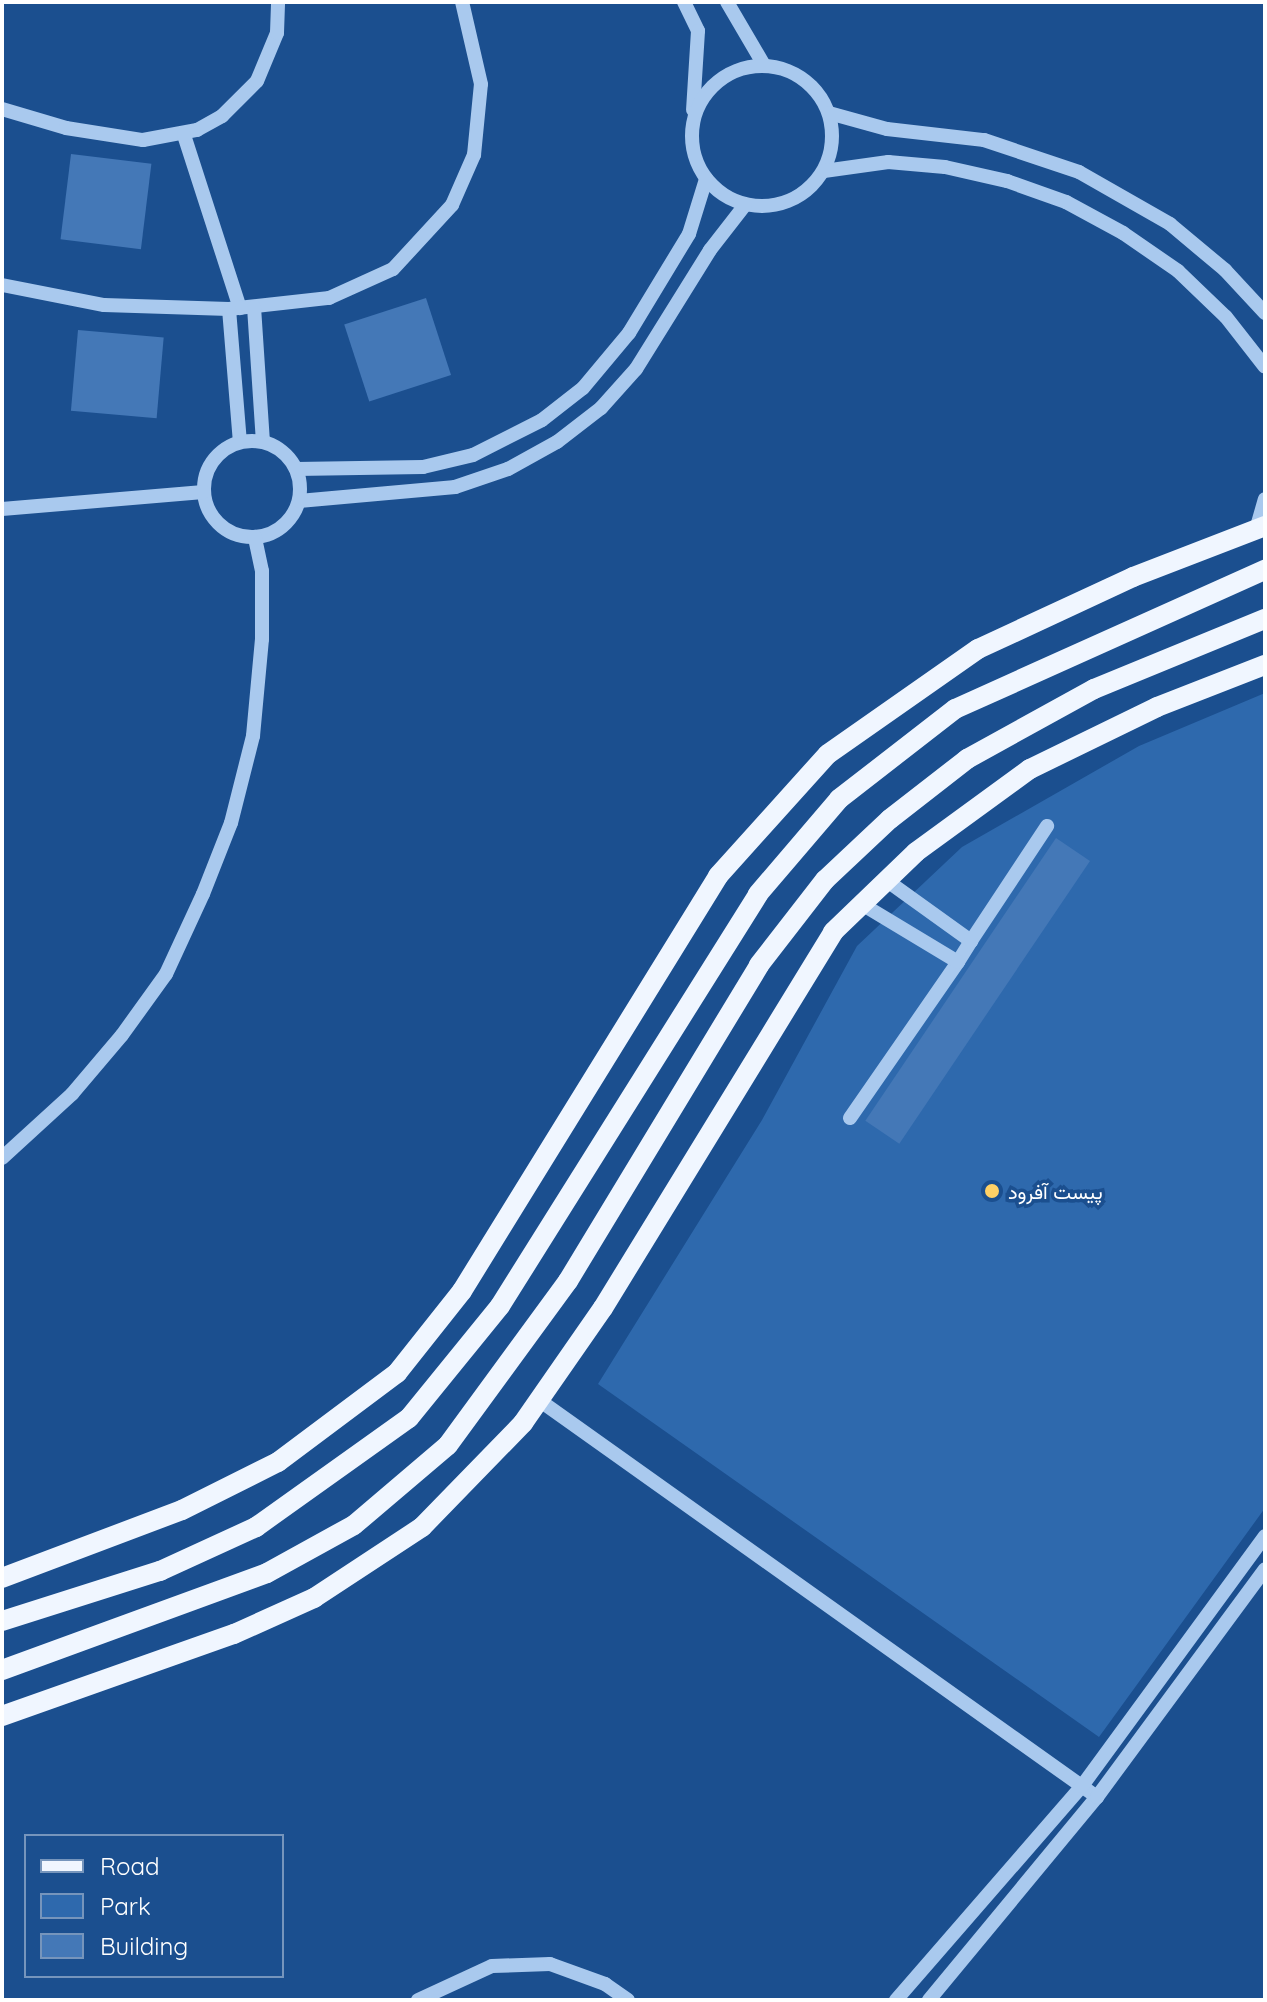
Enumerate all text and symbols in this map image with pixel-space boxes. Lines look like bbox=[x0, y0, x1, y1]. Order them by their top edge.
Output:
place label: پیست آفرود bbox=[1008, 1179, 1103, 1203]
marker: پیست آفرود bbox=[983, 1182, 1001, 1200]
legend bbox=[24, 1834, 284, 1978]
text: Road bbox=[100, 1851, 160, 1881]
text: Park bbox=[100, 1891, 151, 1921]
text: Building bbox=[100, 1931, 188, 1961]

